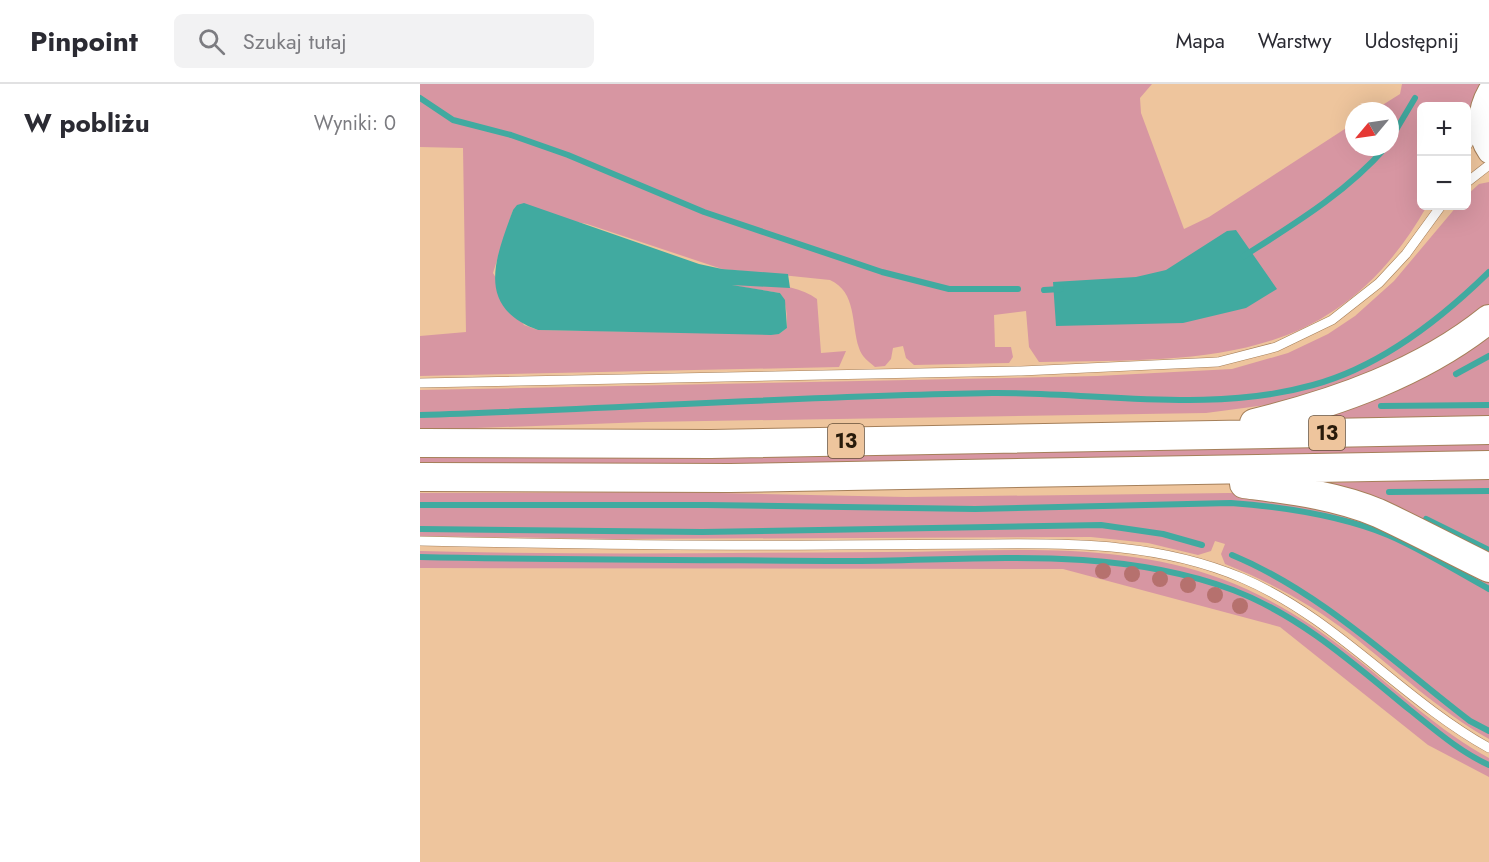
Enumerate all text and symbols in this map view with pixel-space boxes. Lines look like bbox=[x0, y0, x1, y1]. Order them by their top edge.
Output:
search box bbox=[174, 14, 594, 68]
text: Pinpoint bbox=[30, 21, 138, 62]
icon: search bbox=[195, 25, 228, 58]
text: Szukaj tutaj bbox=[243, 25, 347, 57]
text: Mapa bbox=[1176, 26, 1225, 56]
text: Warstwy bbox=[1258, 26, 1331, 56]
text: Udostępnij bbox=[1364, 26, 1459, 56]
north arrow bbox=[1345, 102, 1399, 156]
map controls bbox=[1417, 102, 1471, 210]
button: + bbox=[1417, 102, 1471, 156]
text: W pobliżu bbox=[24, 104, 150, 142]
text: Wyniki: 0 bbox=[314, 109, 396, 138]
button: − bbox=[1417, 156, 1471, 210]
road number: 13 bbox=[1309, 416, 1345, 450]
road number: 13 bbox=[828, 424, 864, 458]

